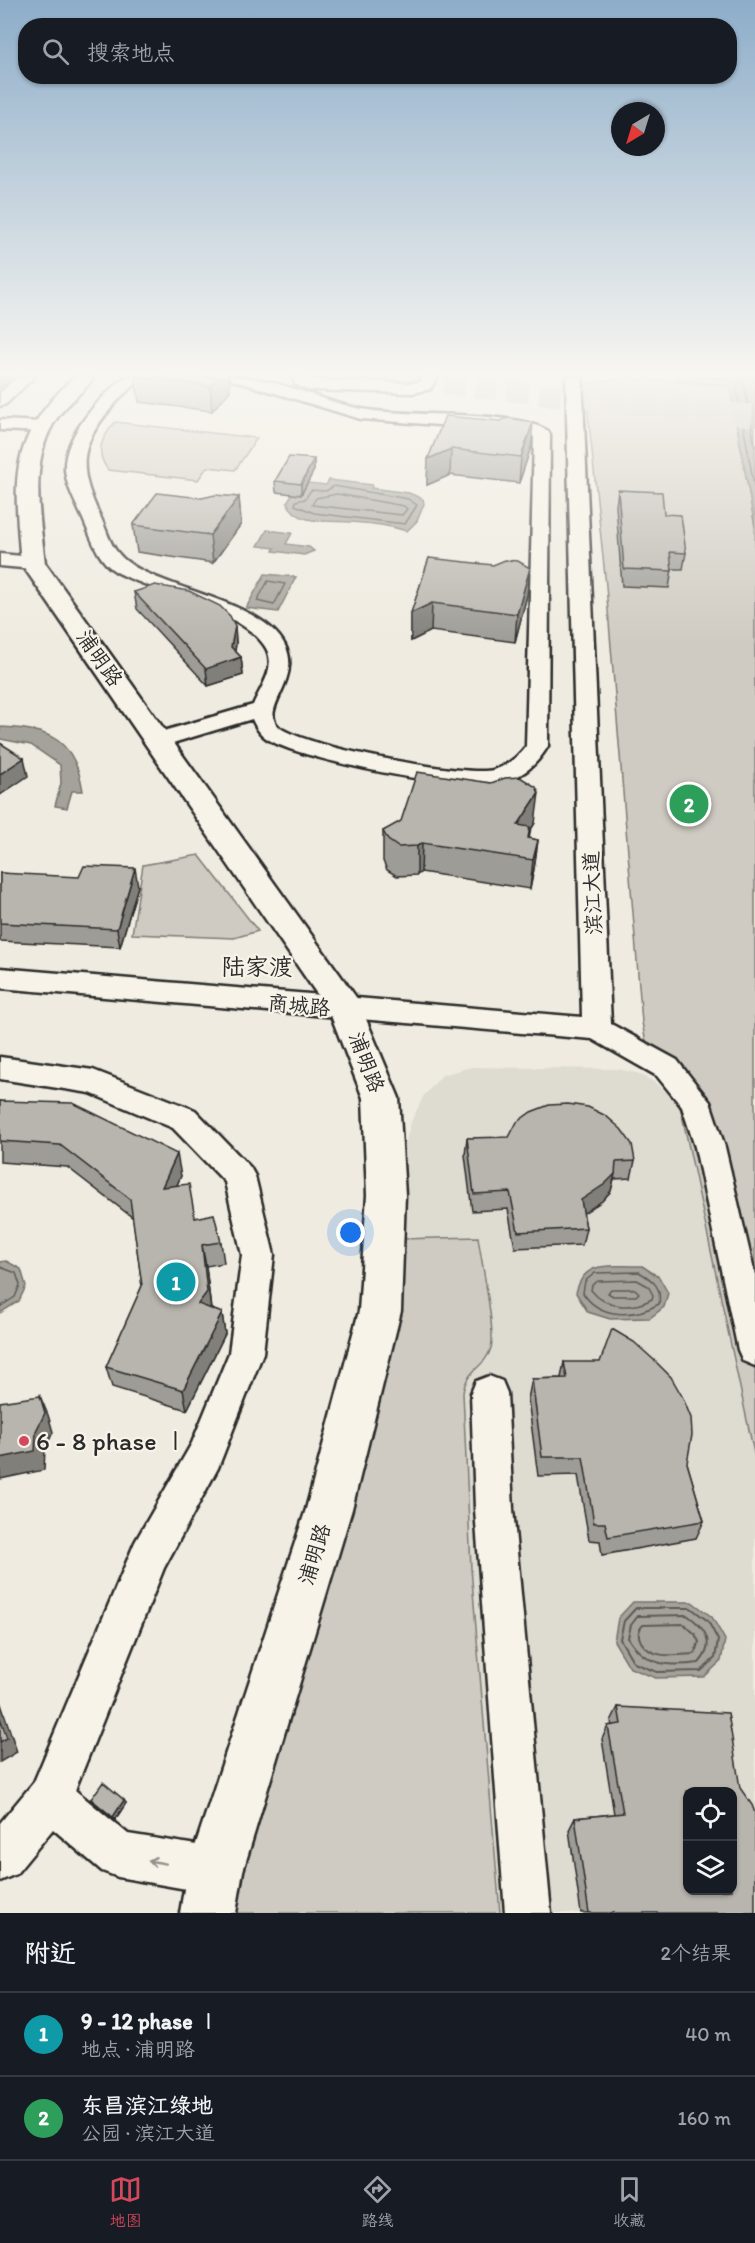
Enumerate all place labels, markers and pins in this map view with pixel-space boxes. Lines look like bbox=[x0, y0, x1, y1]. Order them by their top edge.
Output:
pin: 2 bbox=[670, 782, 708, 826]
pin: 1 bbox=[156, 1260, 195, 1304]
place label: 6 - 8 phase Ⅰ bbox=[36, 1425, 188, 1457]
marker: 6 - 8 phase Ⅰ bbox=[17, 1434, 31, 1448]

